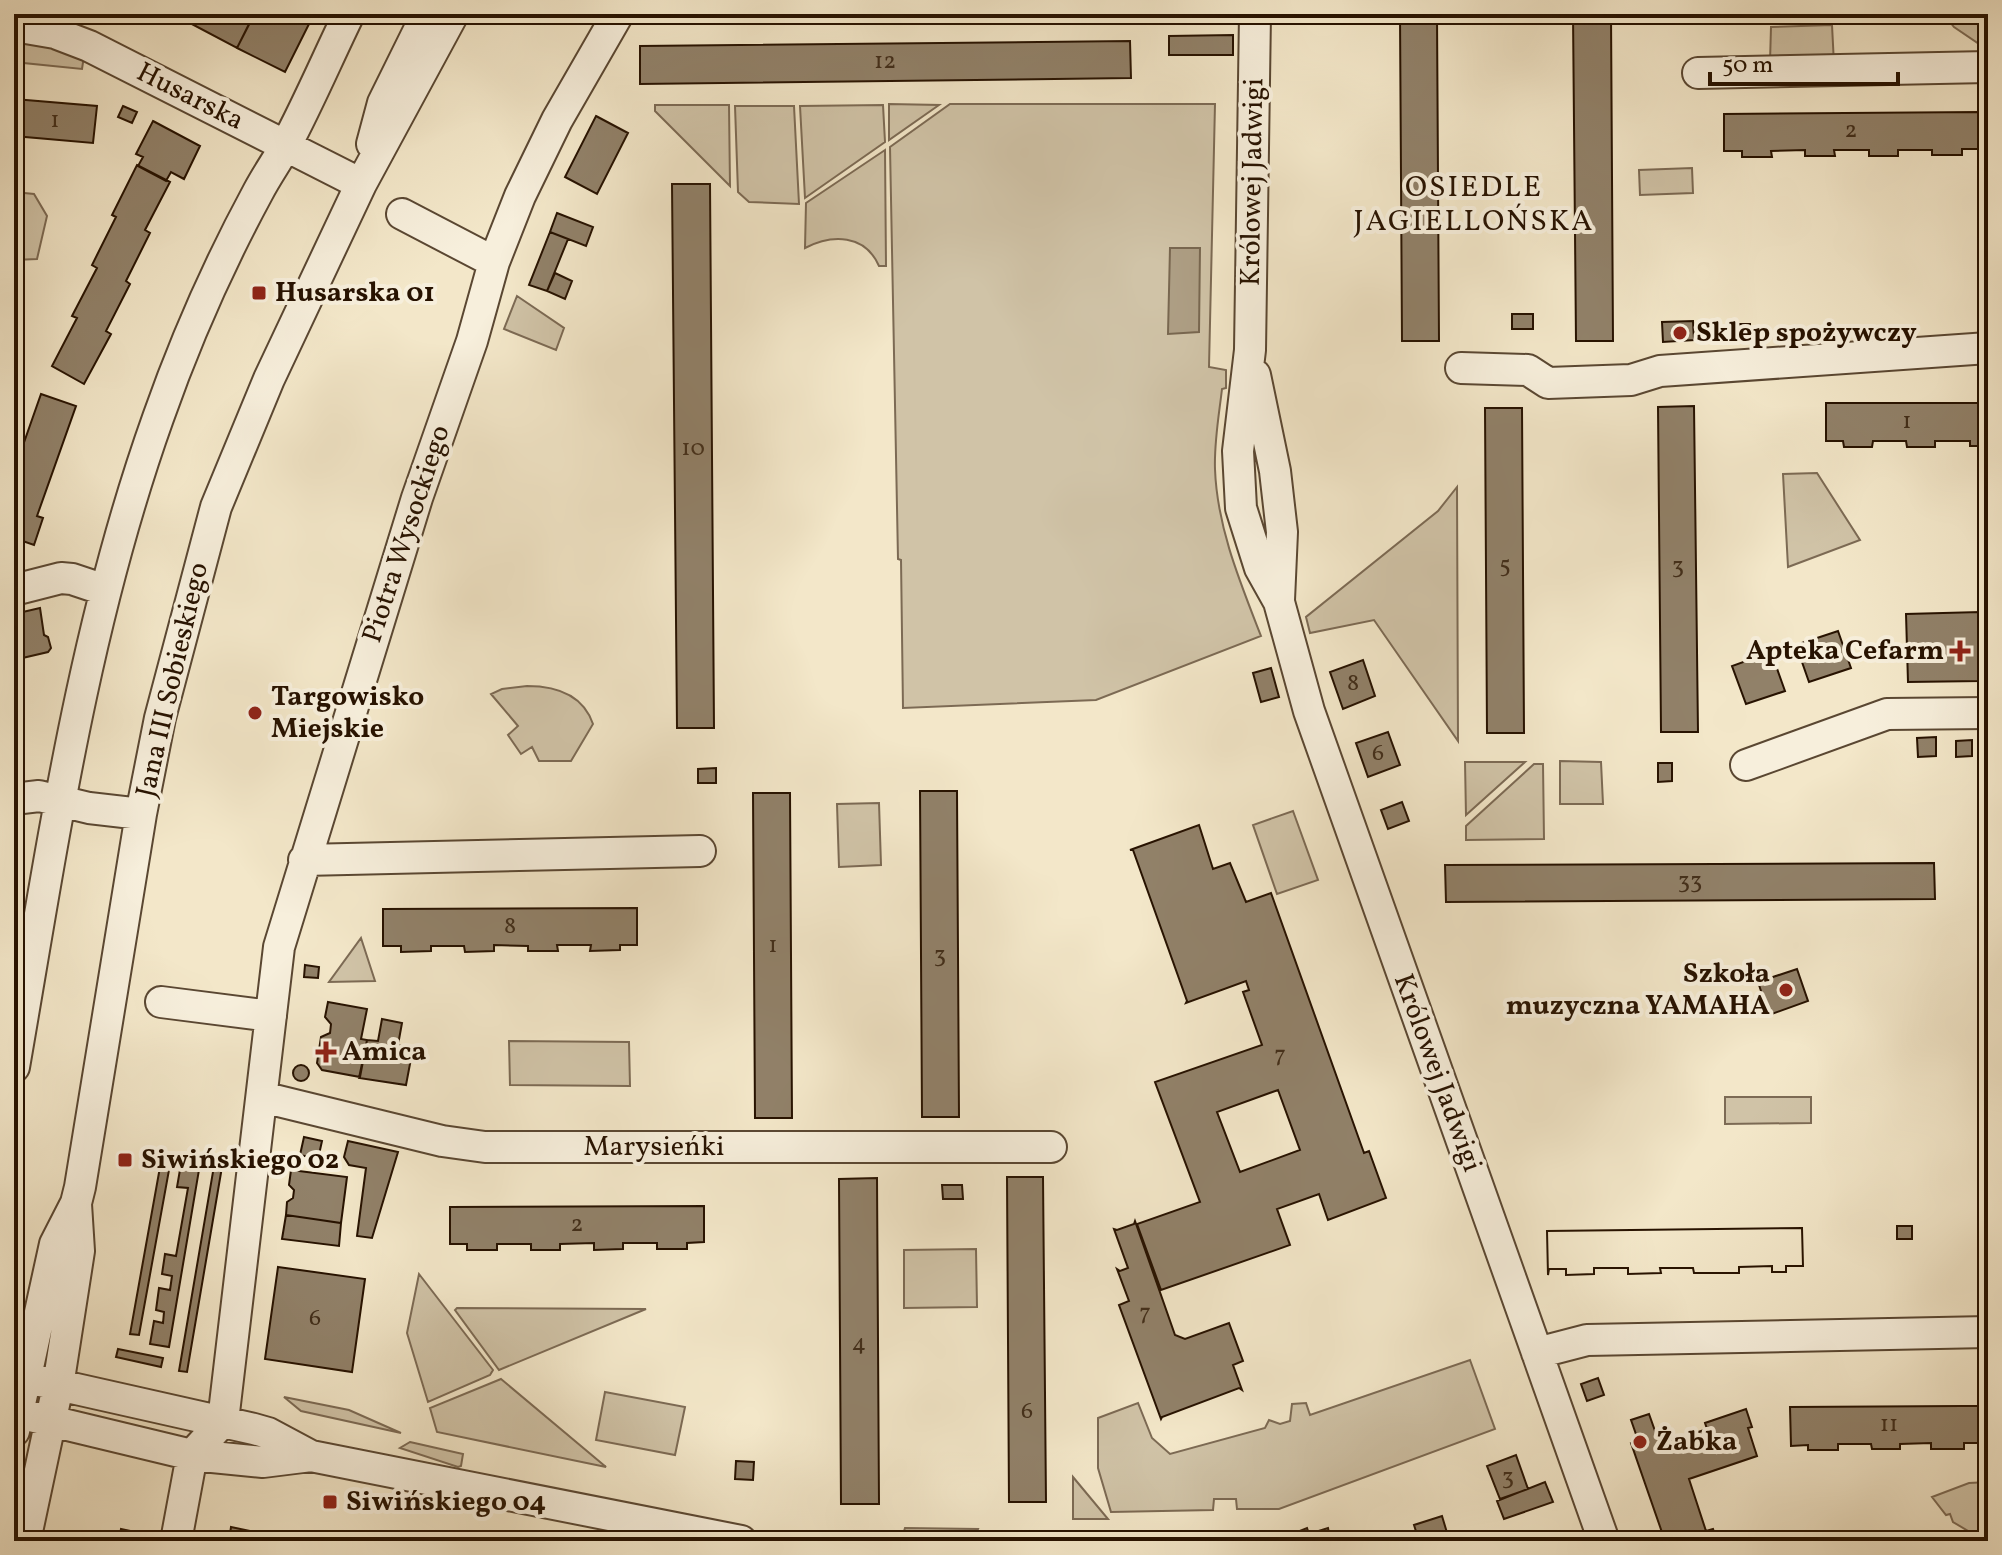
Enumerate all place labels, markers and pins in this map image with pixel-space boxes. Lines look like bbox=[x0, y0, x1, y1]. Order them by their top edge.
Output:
place label: Husarska 01 bbox=[275, 274, 435, 313]
marker: Husarska 01 bbox=[250, 284, 268, 302]
place label: Sklep spożywczy bbox=[1696, 314, 1917, 353]
marker: Sklep spożywczy bbox=[1671, 324, 1689, 342]
place label: Apteka Cefarm bbox=[1746, 632, 1944, 671]
marker: Apteka Cefarm bbox=[1951, 642, 1969, 660]
place label: Targowisko Miejskie bbox=[271, 678, 424, 749]
marker: Targowisko Miejskie bbox=[246, 704, 264, 722]
place label: Szkoła muzyczna YAMAHA bbox=[1506, 955, 1770, 1026]
marker: Szkoła muzyczna YAMAHA bbox=[1777, 981, 1795, 999]
place label: Amica bbox=[342, 1033, 427, 1072]
marker: Amica bbox=[317, 1043, 335, 1061]
place label: Siwińskiego 02 bbox=[141, 1141, 339, 1180]
marker: Siwińskiego 02 bbox=[116, 1151, 134, 1169]
place label: Żabka bbox=[1656, 1423, 1737, 1462]
marker: Żabka bbox=[1631, 1433, 1649, 1451]
place label: Siwińskiego 04 bbox=[346, 1483, 546, 1522]
marker: Siwińskiego 04 bbox=[321, 1493, 339, 1511]

